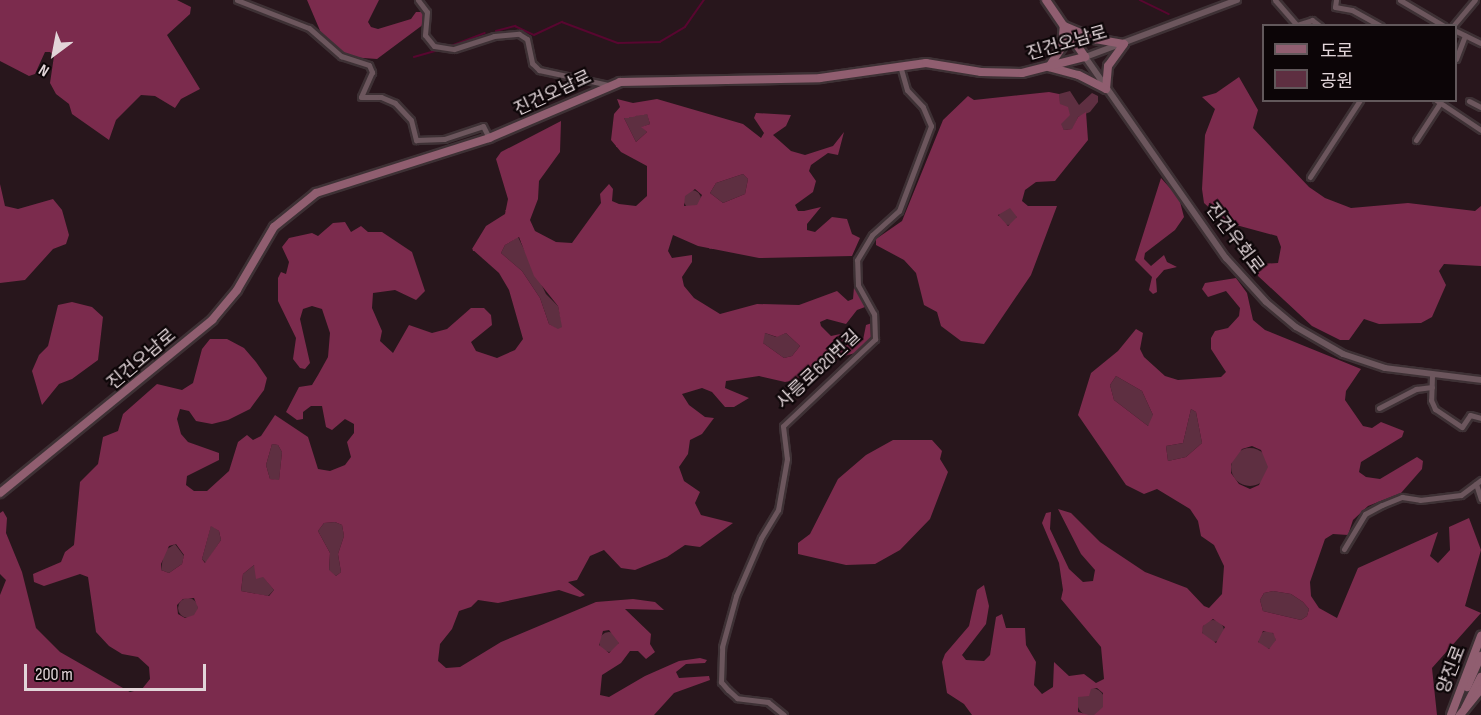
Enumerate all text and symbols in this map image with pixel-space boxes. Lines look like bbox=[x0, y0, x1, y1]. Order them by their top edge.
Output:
street label: 진건오남로 bbox=[1024, 22, 1110, 66]
north arrow bbox=[24, 24, 84, 84]
legend bbox=[1262, 24, 1457, 102]
text: 도로 bbox=[1320, 41, 1353, 62]
text: N bbox=[36, 59, 53, 80]
street label: 진건오남로 bbox=[511, 67, 595, 121]
text: 공원 bbox=[1320, 71, 1353, 92]
street label: 진건우회로 bbox=[1200, 199, 1268, 279]
street label: 진건오남로 bbox=[103, 325, 181, 395]
street label: 사릉로620번길 bbox=[773, 326, 865, 414]
street label: 양진로 bbox=[1433, 643, 1471, 697]
scale bar bbox=[27, 652, 208, 690]
text: 200 m bbox=[35, 664, 73, 685]

